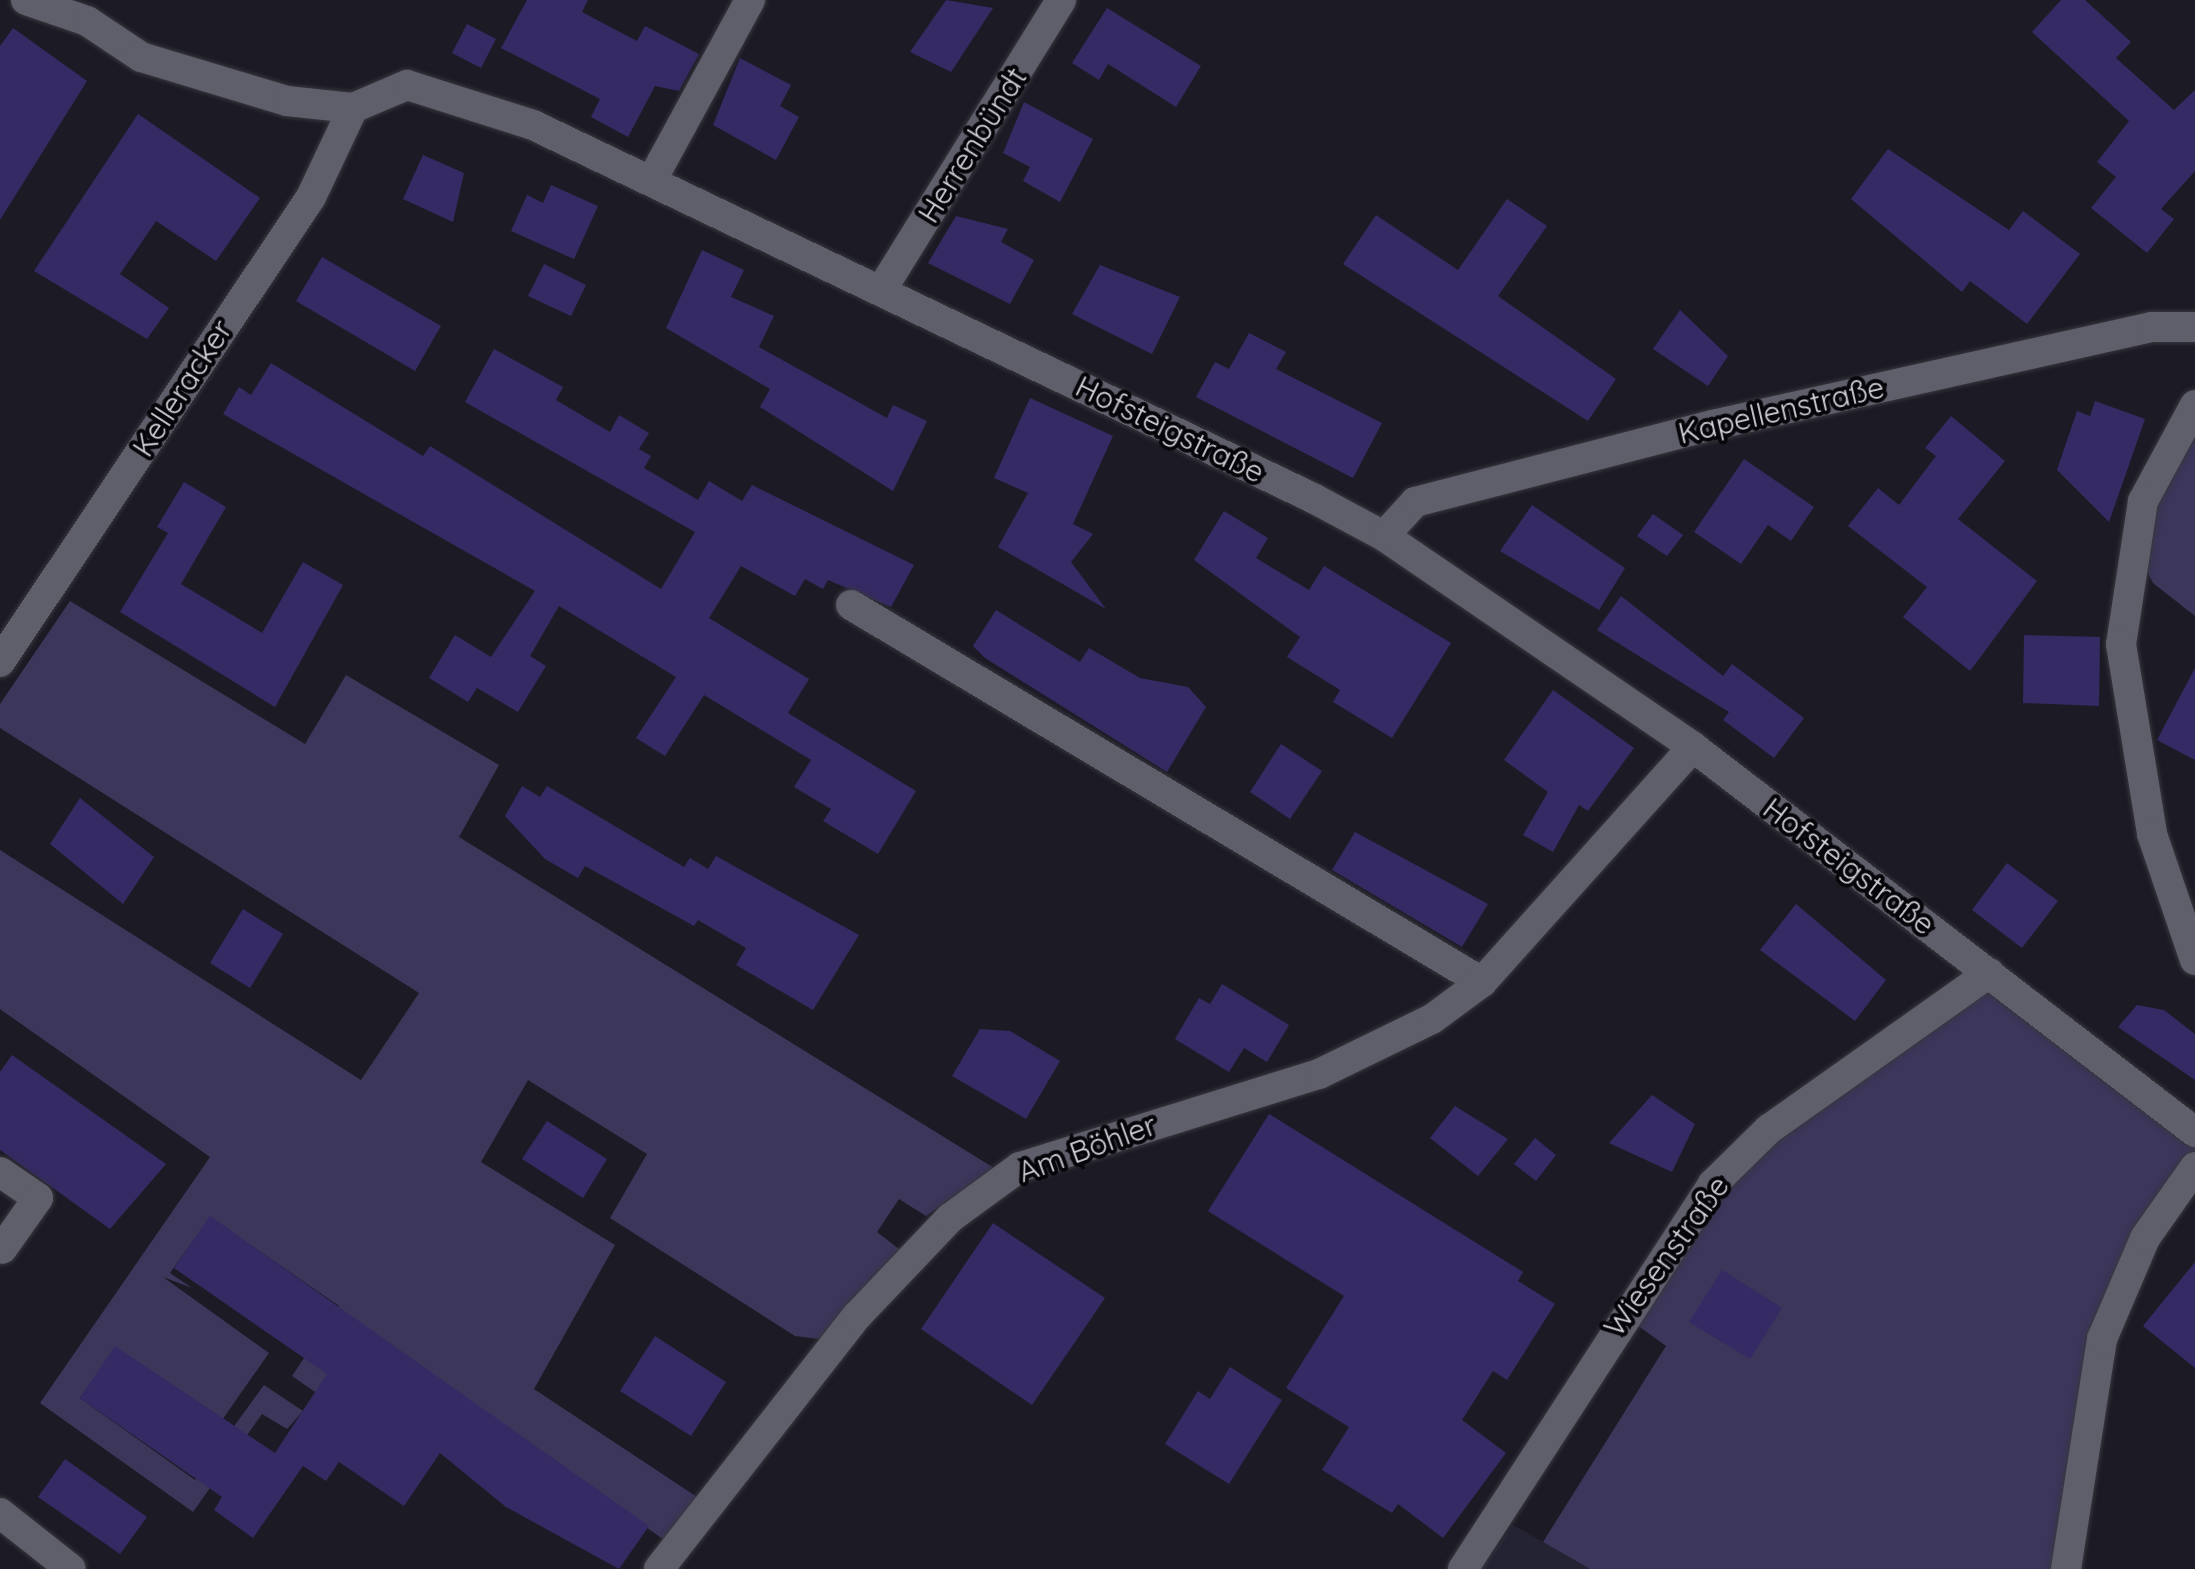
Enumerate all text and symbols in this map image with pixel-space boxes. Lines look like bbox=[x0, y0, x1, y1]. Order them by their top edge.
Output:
street label: Herrenbündt bbox=[910, 61, 1034, 229]
street label: Kelleracker bbox=[124, 313, 240, 463]
street label: Hofsteigstraße bbox=[1070, 368, 1270, 490]
street label: Kapellenstraße bbox=[1675, 369, 1887, 451]
street label: Hofsteigstraße bbox=[1756, 790, 1942, 942]
street label: Am Böhler bbox=[1013, 1106, 1161, 1190]
street label: Wiesenstraße bbox=[1596, 1169, 1736, 1343]

